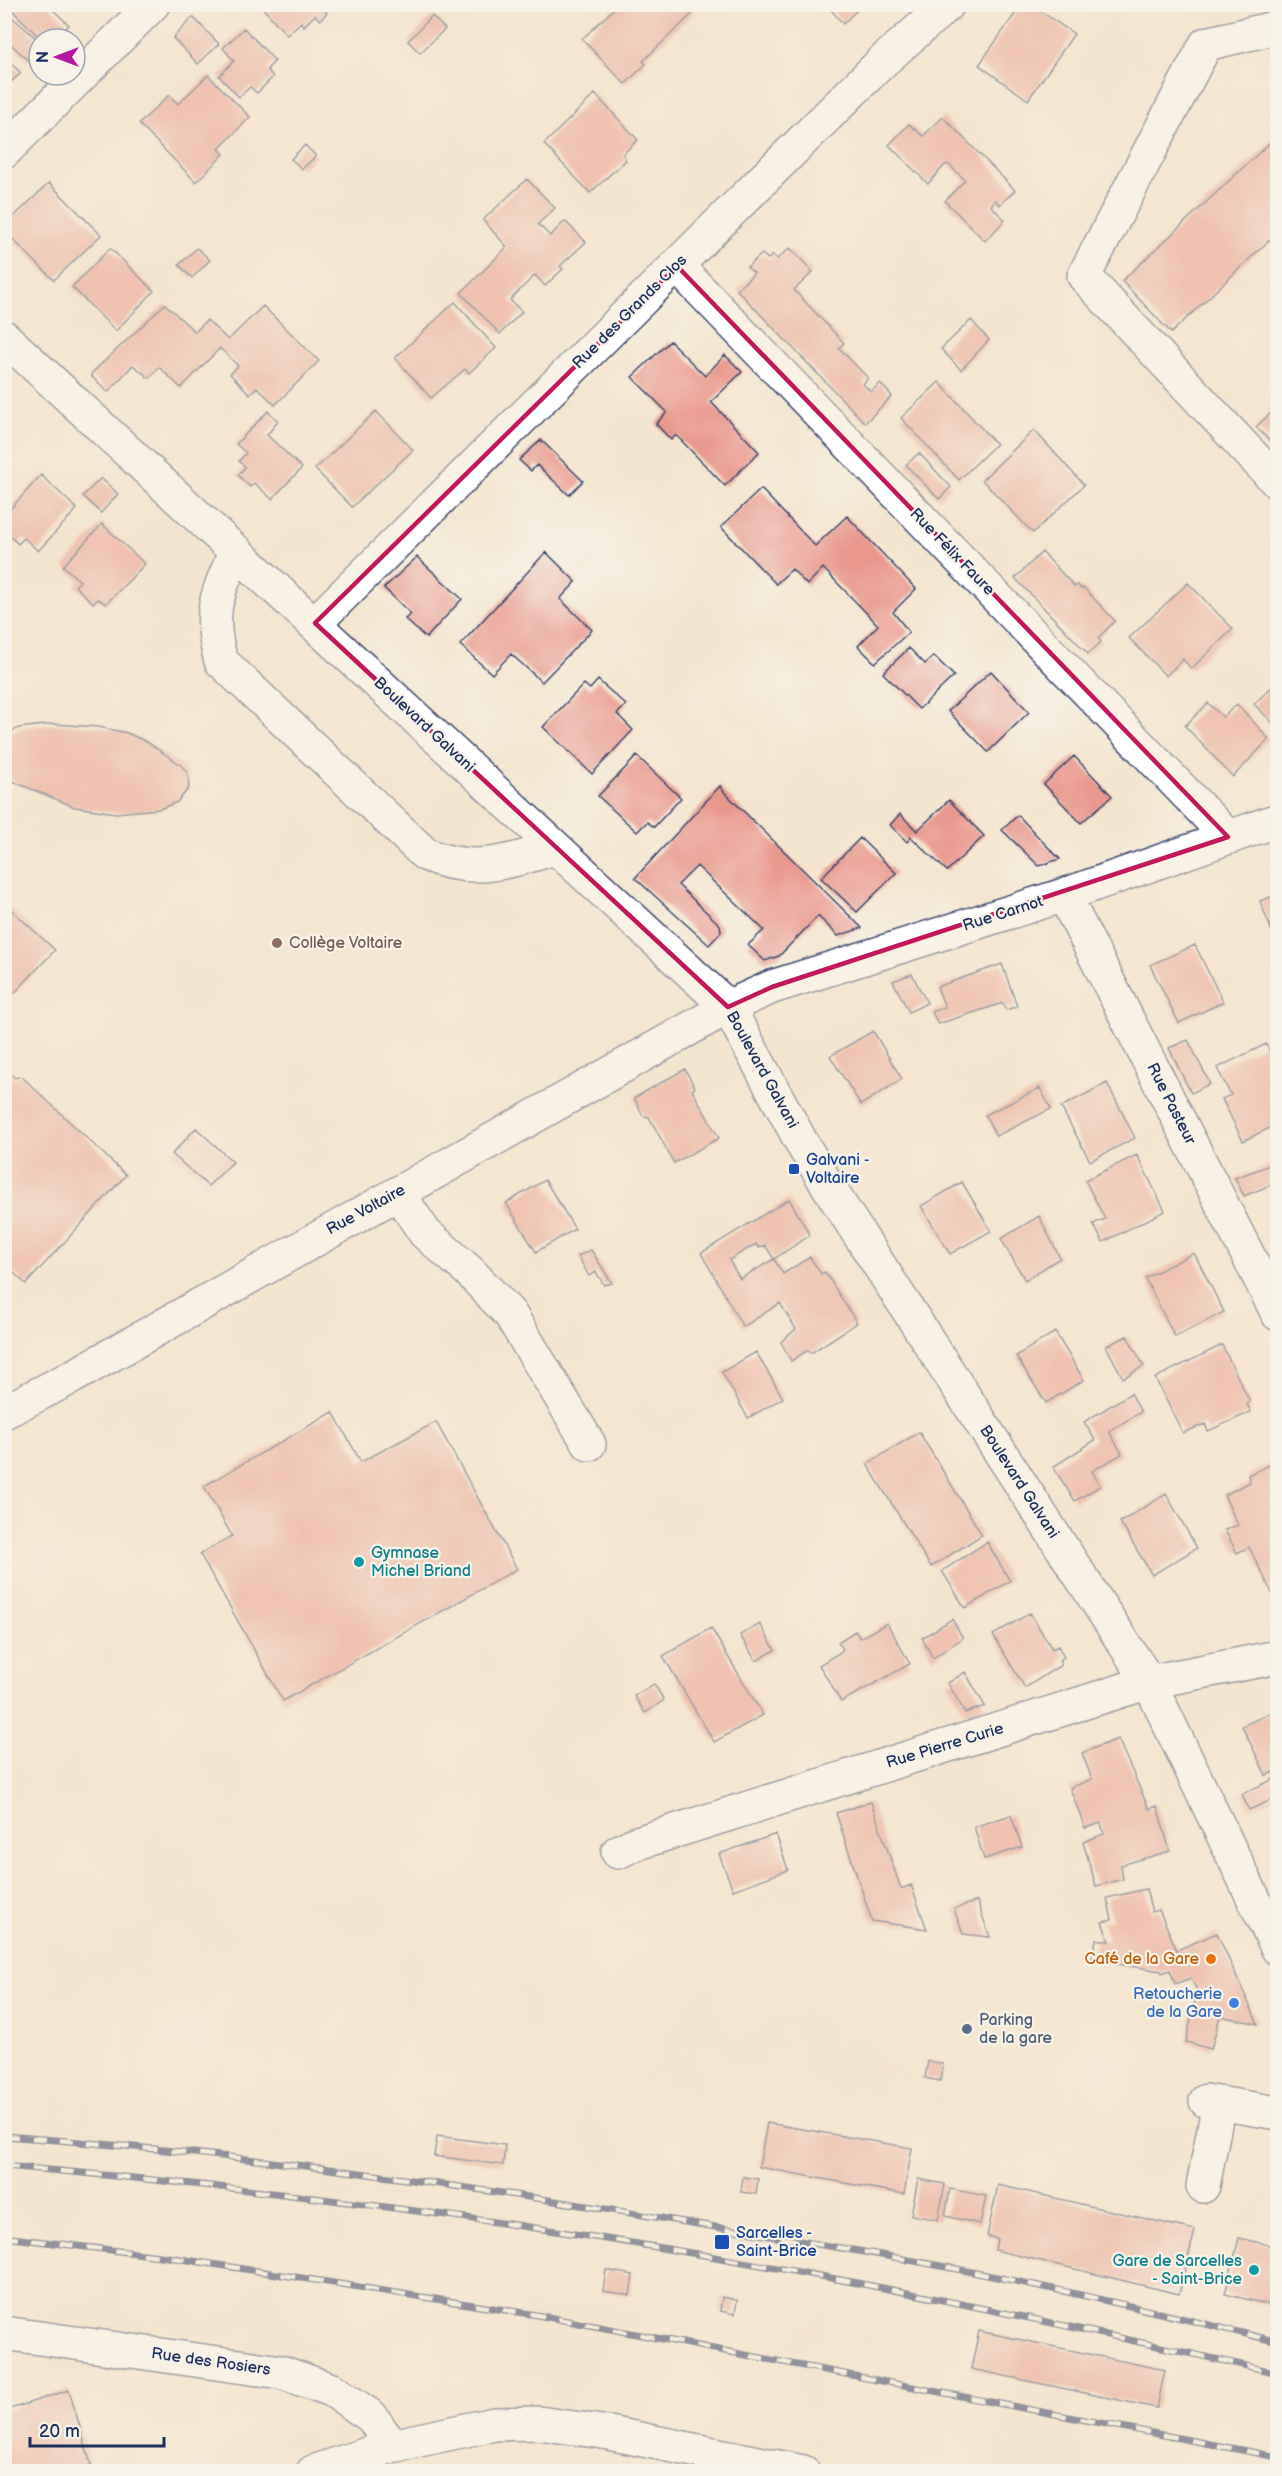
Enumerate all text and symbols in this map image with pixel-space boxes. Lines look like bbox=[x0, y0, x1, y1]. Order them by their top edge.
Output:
north arrow bbox=[27, 27, 87, 87]
text: N bbox=[34, 51, 53, 63]
street label: Rue des Grands Clos bbox=[569, 251, 691, 373]
street label: Rue Félix Faure bbox=[906, 504, 999, 600]
street label: Boulevard Galvani bbox=[370, 673, 478, 777]
street label: Rue Carnot bbox=[961, 892, 1046, 936]
place label: Collège Voltaire bbox=[289, 934, 403, 953]
marker: Collège Voltaire bbox=[270, 936, 284, 950]
street label: Boulevard Galvani bbox=[722, 1008, 802, 1132]
street label: Rue Pasteur bbox=[1142, 1060, 1200, 1148]
place label: Galvani - Voltaire bbox=[806, 1151, 870, 1188]
marker: Galvani - Voltaire bbox=[787, 1162, 801, 1176]
street label: Rue Voltaire bbox=[323, 1180, 409, 1239]
street label: Boulevard Galvani bbox=[975, 1422, 1063, 1542]
place label: Gymnase Michel Briand bbox=[371, 1544, 471, 1581]
marker: Gymnase Michel Briand bbox=[352, 1555, 366, 1569]
street label: Rue Pierre Curie bbox=[884, 1719, 1006, 1773]
place label: Café de la Gare bbox=[1084, 1950, 1200, 1969]
marker: Café de la Gare bbox=[1204, 1952, 1218, 1966]
place label: Retoucherie de la Gare bbox=[1133, 1985, 1223, 2022]
marker: Retoucherie de la Gare bbox=[1227, 1996, 1241, 2010]
place label: Parking de la gare bbox=[979, 2011, 1053, 2048]
marker: Parking de la gare bbox=[960, 2022, 974, 2036]
place label: Sarcelles - Saint-Brice bbox=[736, 2224, 817, 2261]
marker: Sarcelles - Saint-Brice bbox=[713, 2233, 731, 2251]
place label: Gare de Sarcelles - Saint-Brice bbox=[1112, 2252, 1243, 2289]
marker: Gare de Sarcelles - Saint-Brice bbox=[1247, 2263, 1261, 2277]
street label: Rue des Rosiers bbox=[150, 2344, 272, 2380]
scale bar bbox=[30, 2410, 164, 2448]
text: 20 m bbox=[39, 2421, 80, 2442]

